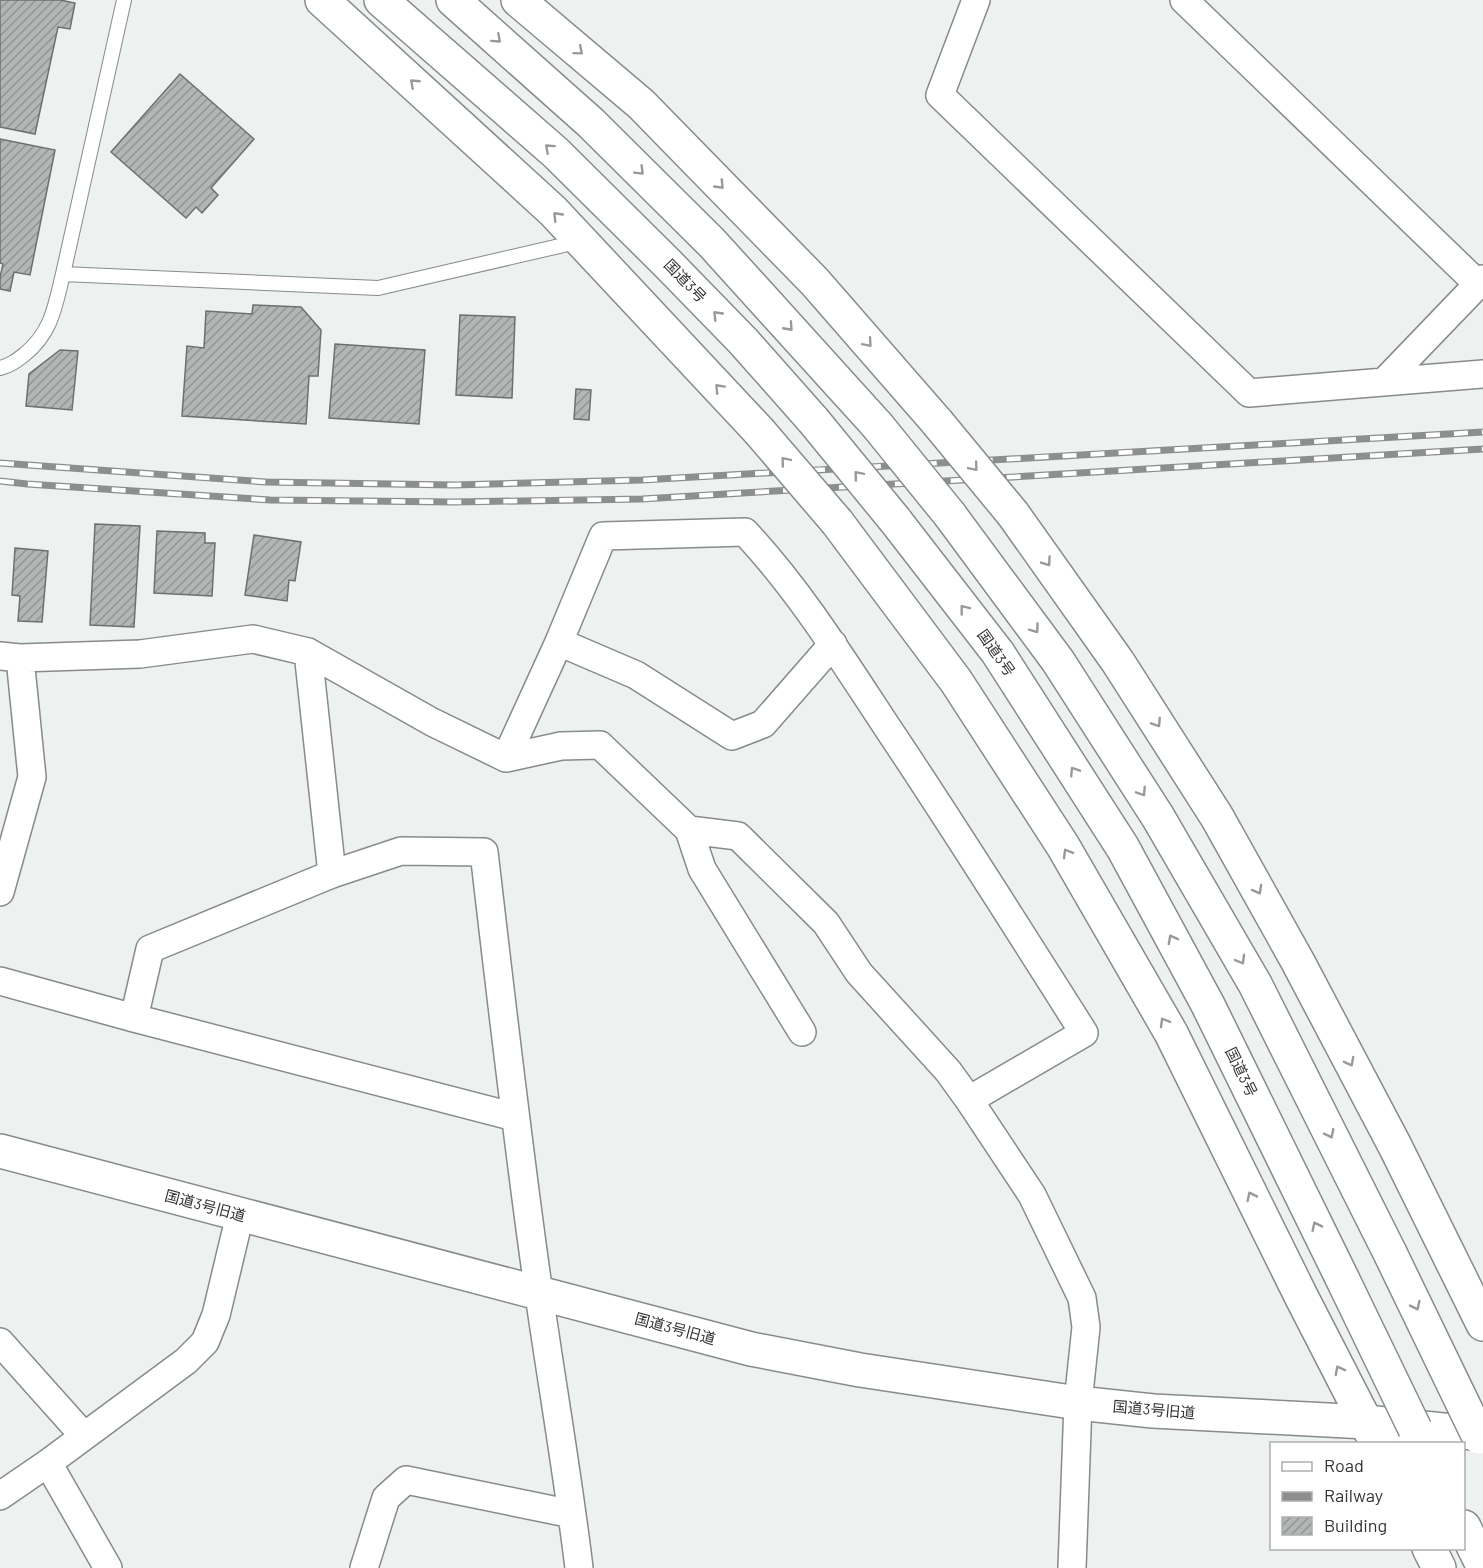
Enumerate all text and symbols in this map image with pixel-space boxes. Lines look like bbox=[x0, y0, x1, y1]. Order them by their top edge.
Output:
one-way arrow bbox=[490, 32, 500, 43]
one-way arrow bbox=[572, 44, 583, 55]
one-way arrow bbox=[410, 79, 420, 90]
one-way arrow bbox=[545, 144, 556, 155]
one-way arrow bbox=[632, 164, 643, 175]
one-way arrow bbox=[713, 178, 724, 189]
one-way arrow bbox=[553, 212, 564, 223]
street label: 国道3号 bbox=[661, 255, 711, 306]
one-way arrow bbox=[713, 311, 724, 321]
one-way arrow bbox=[782, 321, 793, 331]
one-way arrow bbox=[861, 336, 872, 347]
one-way arrow bbox=[715, 384, 726, 395]
one-way arrow bbox=[781, 457, 792, 468]
one-way arrow bbox=[967, 461, 978, 472]
one-way arrow bbox=[854, 471, 865, 482]
one-way arrow bbox=[1040, 556, 1051, 567]
one-way arrow bbox=[961, 605, 972, 616]
one-way arrow bbox=[1028, 623, 1039, 634]
street label: 国道3号 bbox=[974, 626, 1019, 679]
one-way arrow bbox=[1150, 716, 1161, 727]
one-way arrow bbox=[1069, 767, 1081, 777]
one-way arrow bbox=[1135, 785, 1146, 796]
one-way arrow bbox=[1062, 849, 1074, 859]
one-way arrow bbox=[1251, 884, 1262, 894]
one-way arrow bbox=[1168, 935, 1179, 945]
one-way arrow bbox=[1234, 954, 1245, 964]
one-way arrow bbox=[1160, 1018, 1171, 1028]
street label: 国道3号 bbox=[1222, 1044, 1262, 1099]
one-way arrow bbox=[1343, 1056, 1354, 1066]
one-way arrow bbox=[1323, 1127, 1334, 1138]
street label: 国道3号旧道 bbox=[163, 1186, 248, 1224]
one-way arrow bbox=[1247, 1191, 1259, 1202]
one-way arrow bbox=[1312, 1221, 1324, 1232]
one-way arrow bbox=[1408, 1299, 1420, 1310]
street label: 国道3号旧道 bbox=[633, 1309, 718, 1347]
one-way arrow bbox=[1335, 1365, 1347, 1376]
street label: 国道3号旧道 bbox=[1112, 1396, 1196, 1422]
legend bbox=[1270, 1442, 1465, 1550]
text: Road bbox=[1324, 1454, 1364, 1476]
text: Railway bbox=[1324, 1484, 1383, 1506]
text: Building bbox=[1324, 1514, 1387, 1536]

